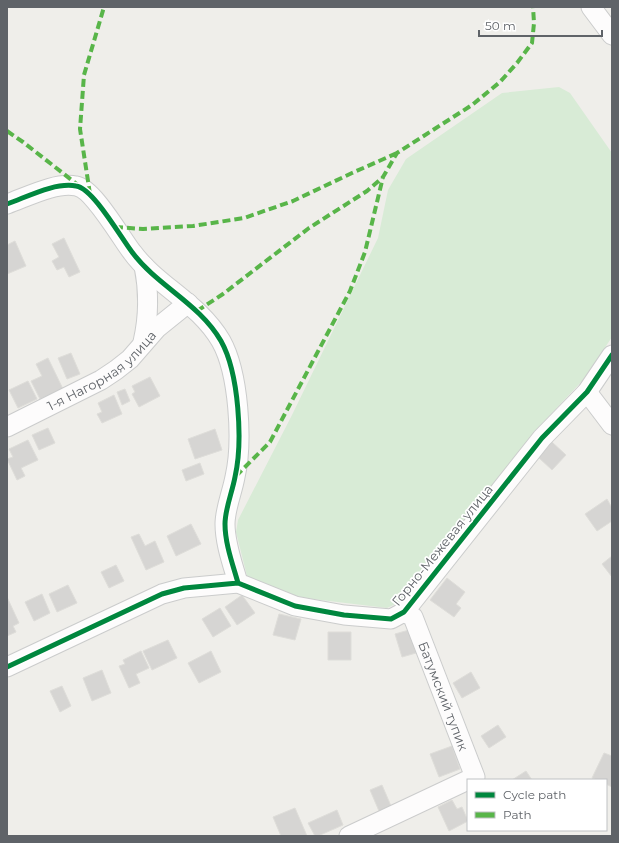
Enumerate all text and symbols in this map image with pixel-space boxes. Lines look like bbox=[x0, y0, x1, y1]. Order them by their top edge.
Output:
scale bar bbox=[479, 12, 602, 38]
text: 50 m bbox=[485, 18, 516, 33]
street label: 1-я Нагорная улица bbox=[44, 327, 159, 414]
street label: Горно-Межевая улица bbox=[388, 481, 496, 609]
street label: Батумский тупик bbox=[415, 639, 472, 753]
legend bbox=[467, 779, 607, 831]
text: Cycle path bbox=[503, 787, 566, 802]
text: Path bbox=[503, 807, 532, 822]

